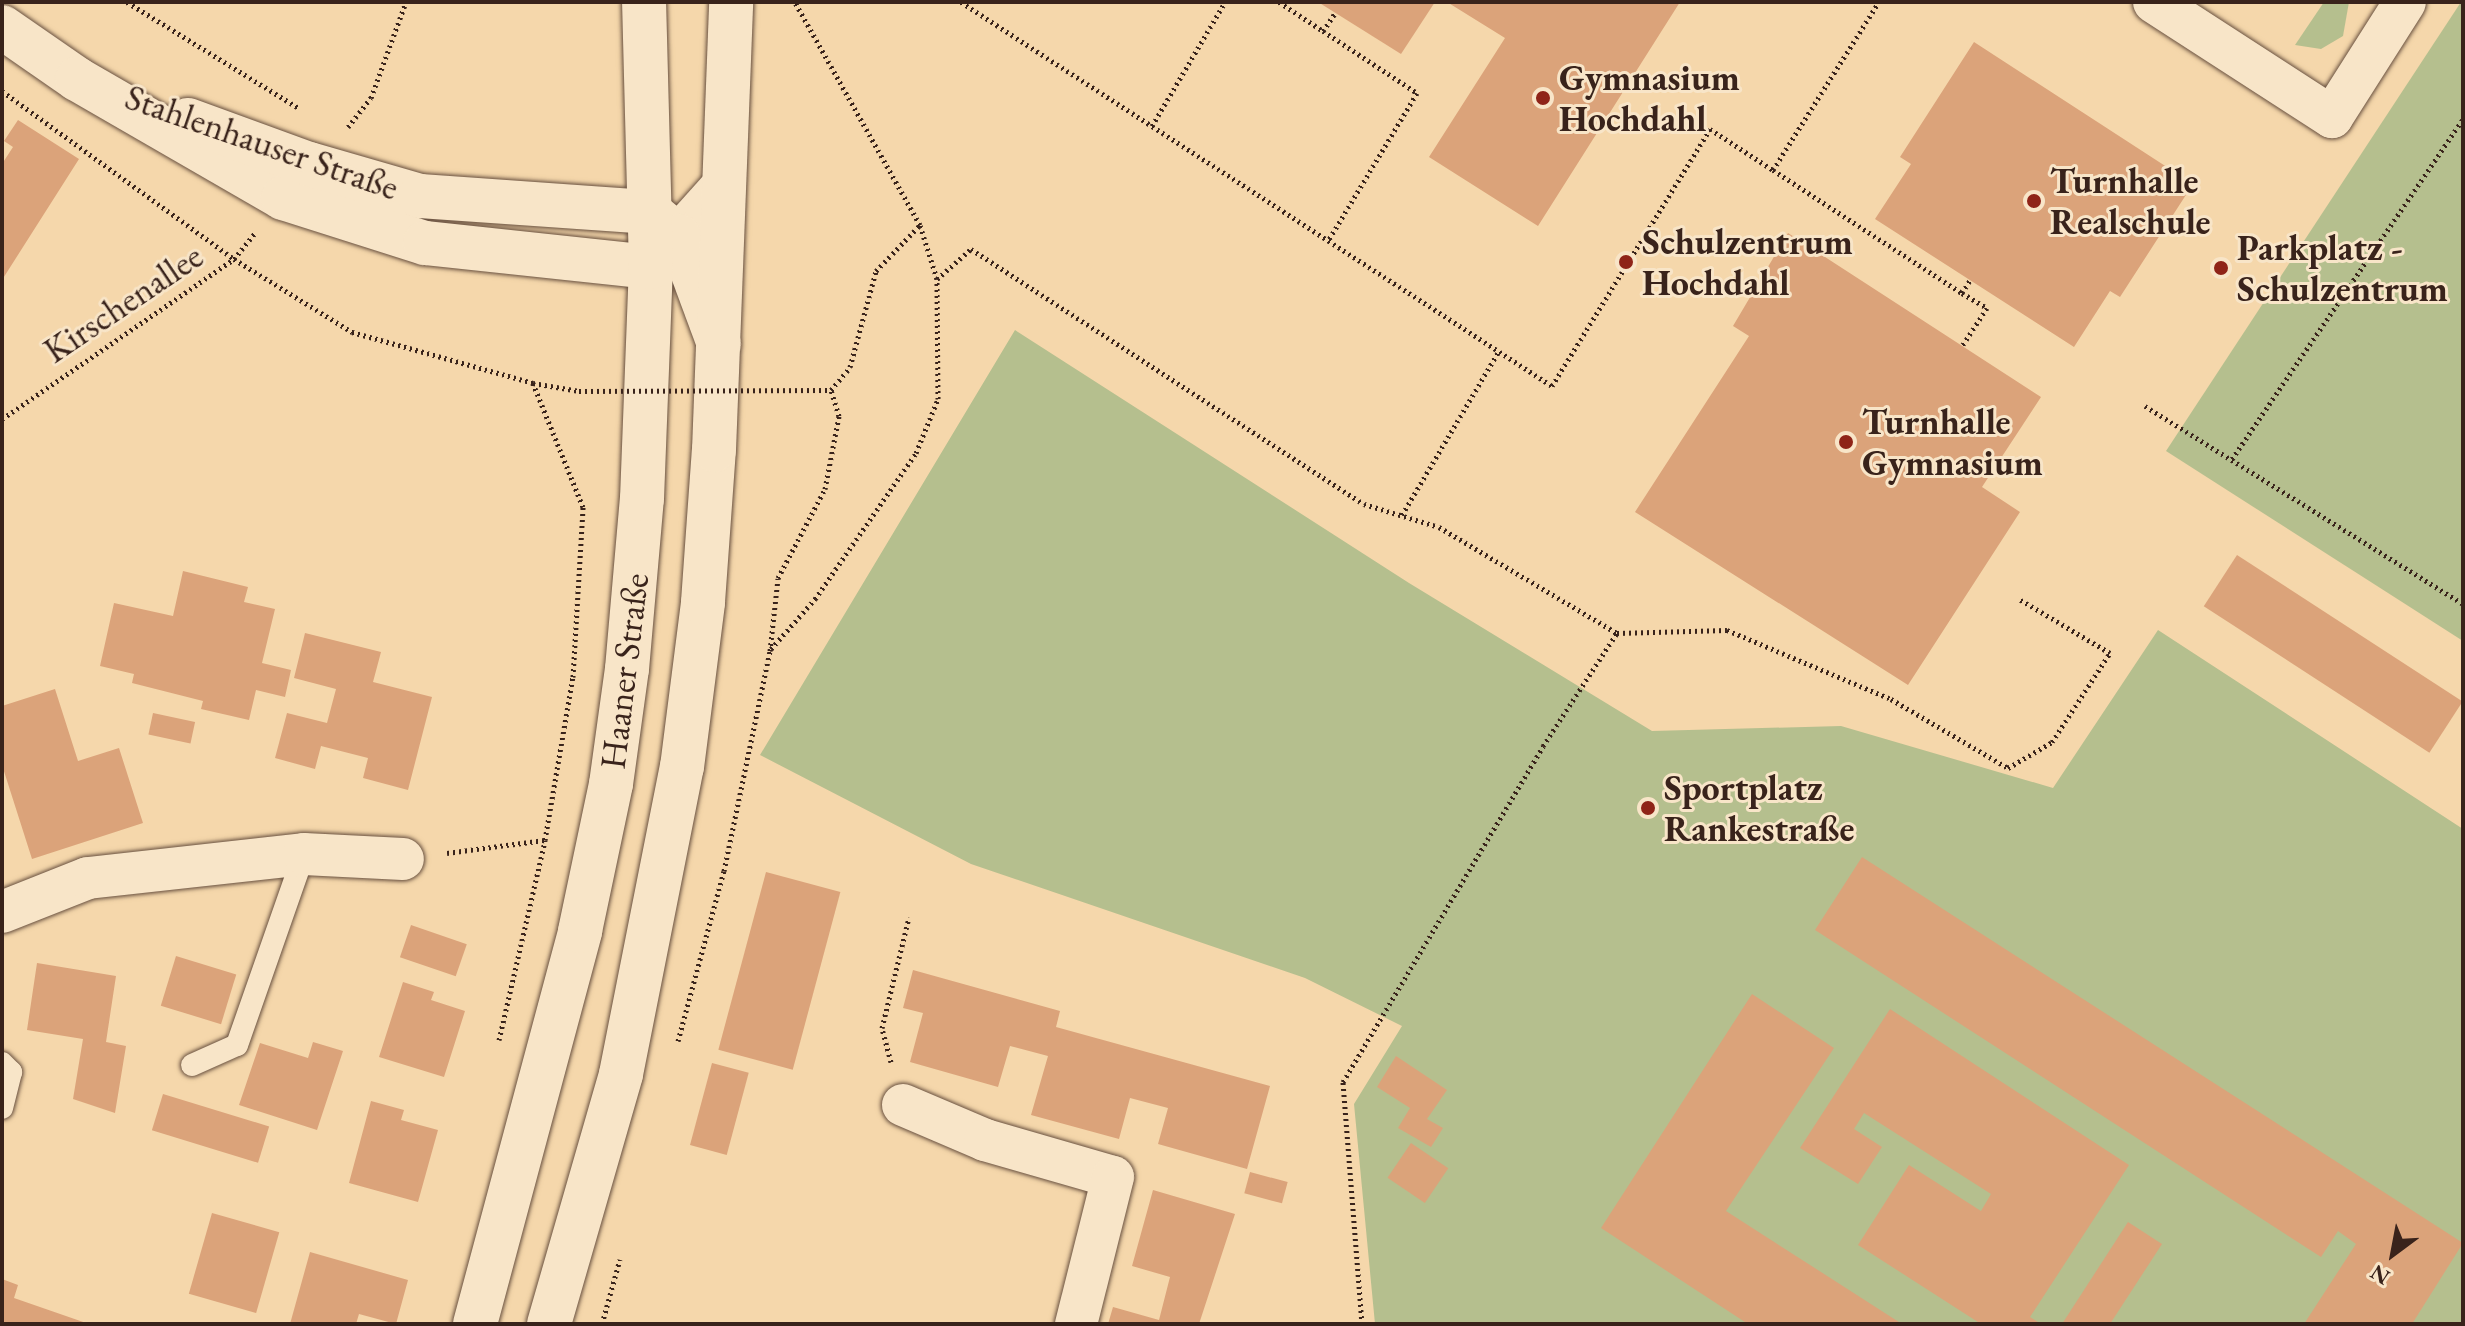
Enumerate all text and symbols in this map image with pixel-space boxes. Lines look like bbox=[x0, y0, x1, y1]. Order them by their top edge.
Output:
place label: Gymnasium Hochdahl bbox=[1559, 55, 1740, 140]
street label: Stahlenhauser Straße bbox=[120, 75, 404, 209]
marker: Gymnasium Hochdahl bbox=[1534, 89, 1552, 107]
place label: Turnhalle Realschule bbox=[2050, 158, 2211, 243]
marker: Turnhalle Realschule bbox=[2025, 192, 2043, 210]
place label: Schulzentrum Hochdahl bbox=[1642, 219, 1853, 304]
place label: Parkplatz - Schulzentrum bbox=[2237, 225, 2448, 310]
street label: Kirschenallee bbox=[35, 234, 211, 372]
marker: Schulzentrum Hochdahl bbox=[1617, 253, 1635, 271]
marker: Parkplatz - Schulzentrum bbox=[2212, 259, 2230, 277]
place label: Turnhalle Gymnasium bbox=[1862, 399, 2043, 484]
marker: Turnhalle Gymnasium bbox=[1837, 433, 1855, 451]
street label: Haaner Straße bbox=[591, 571, 657, 771]
place label: Sportplatz Rankestraße bbox=[1664, 765, 1854, 850]
marker: Sportplatz Rankestraße bbox=[1639, 799, 1657, 817]
north arrow bbox=[2353, 1214, 2433, 1294]
text: N bbox=[2365, 1258, 2395, 1292]

